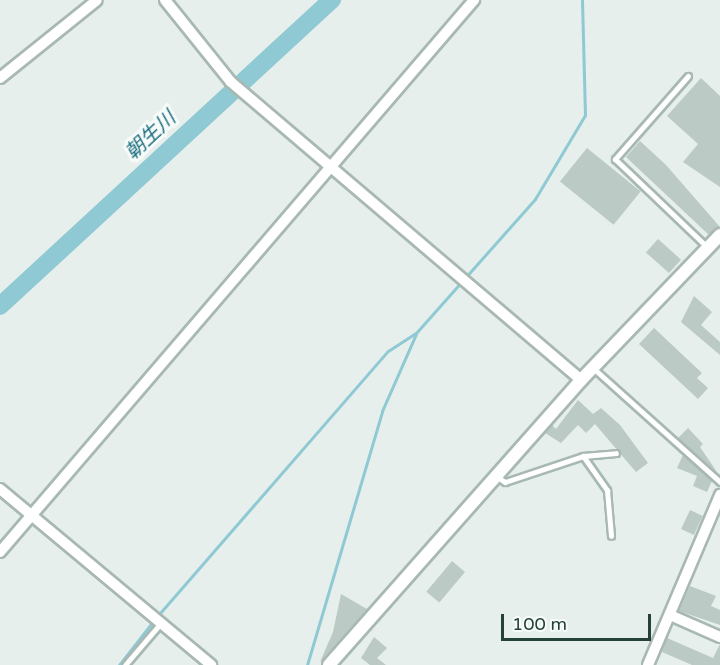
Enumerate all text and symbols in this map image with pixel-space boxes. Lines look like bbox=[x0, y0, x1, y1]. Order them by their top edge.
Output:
water label: 朝生川 bbox=[121, 107, 181, 165]
scale bar bbox=[504, 602, 654, 640]
text: 100 m bbox=[512, 613, 567, 635]

